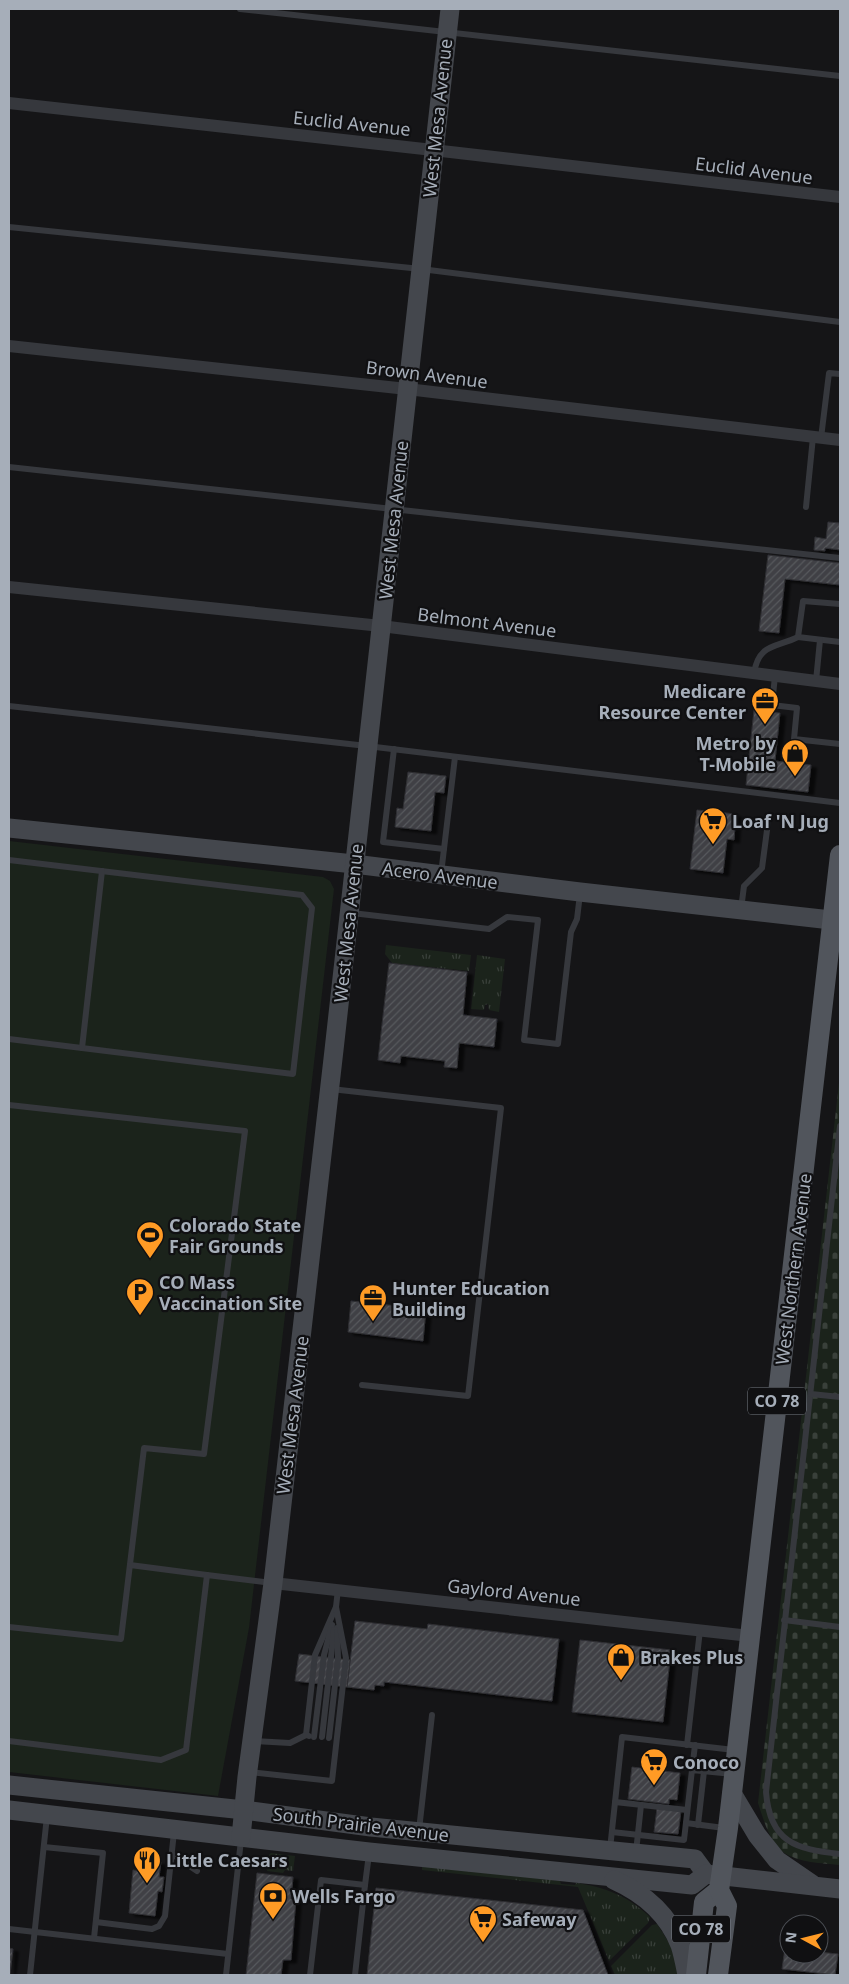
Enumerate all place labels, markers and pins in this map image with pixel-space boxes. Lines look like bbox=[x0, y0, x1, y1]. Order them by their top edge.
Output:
place label: Medicare Resource Center bbox=[598, 679, 746, 724]
office icon: Medicare Resource Center bbox=[750, 686, 780, 725]
place label: Metro by T-Mobile bbox=[696, 731, 777, 776]
shop icon: Metro by T-Mobile bbox=[780, 738, 810, 777]
supermarket icon: Loaf 'N Jug bbox=[698, 806, 728, 845]
place label: Loaf 'N Jug bbox=[732, 809, 829, 833]
place label: Colorado State Fair Grounds bbox=[169, 1213, 301, 1258]
sports icon: Colorado State Fair Grounds bbox=[135, 1220, 165, 1259]
place label: CO Mass Vaccination Site bbox=[159, 1270, 302, 1315]
place label: Hunter Education Building bbox=[392, 1276, 550, 1321]
parking icon: CO Mass Vaccination Site bbox=[125, 1277, 155, 1316]
office icon: Hunter Education Building bbox=[358, 1283, 388, 1322]
shop icon: Brakes Plus bbox=[606, 1642, 636, 1681]
place label: Brakes Plus bbox=[640, 1645, 743, 1669]
supermarket icon: Conoco bbox=[639, 1747, 669, 1786]
place label: Conoco bbox=[673, 1750, 739, 1774]
restaurant icon: Little Caesars bbox=[132, 1845, 162, 1884]
place label: Little Caesars bbox=[166, 1848, 288, 1872]
bank icon: Wells Fargo bbox=[258, 1881, 288, 1920]
place label: Wells Fargo bbox=[292, 1884, 395, 1908]
supermarket icon: Safeway bbox=[468, 1904, 498, 1943]
place label: Safeway bbox=[502, 1907, 577, 1931]

